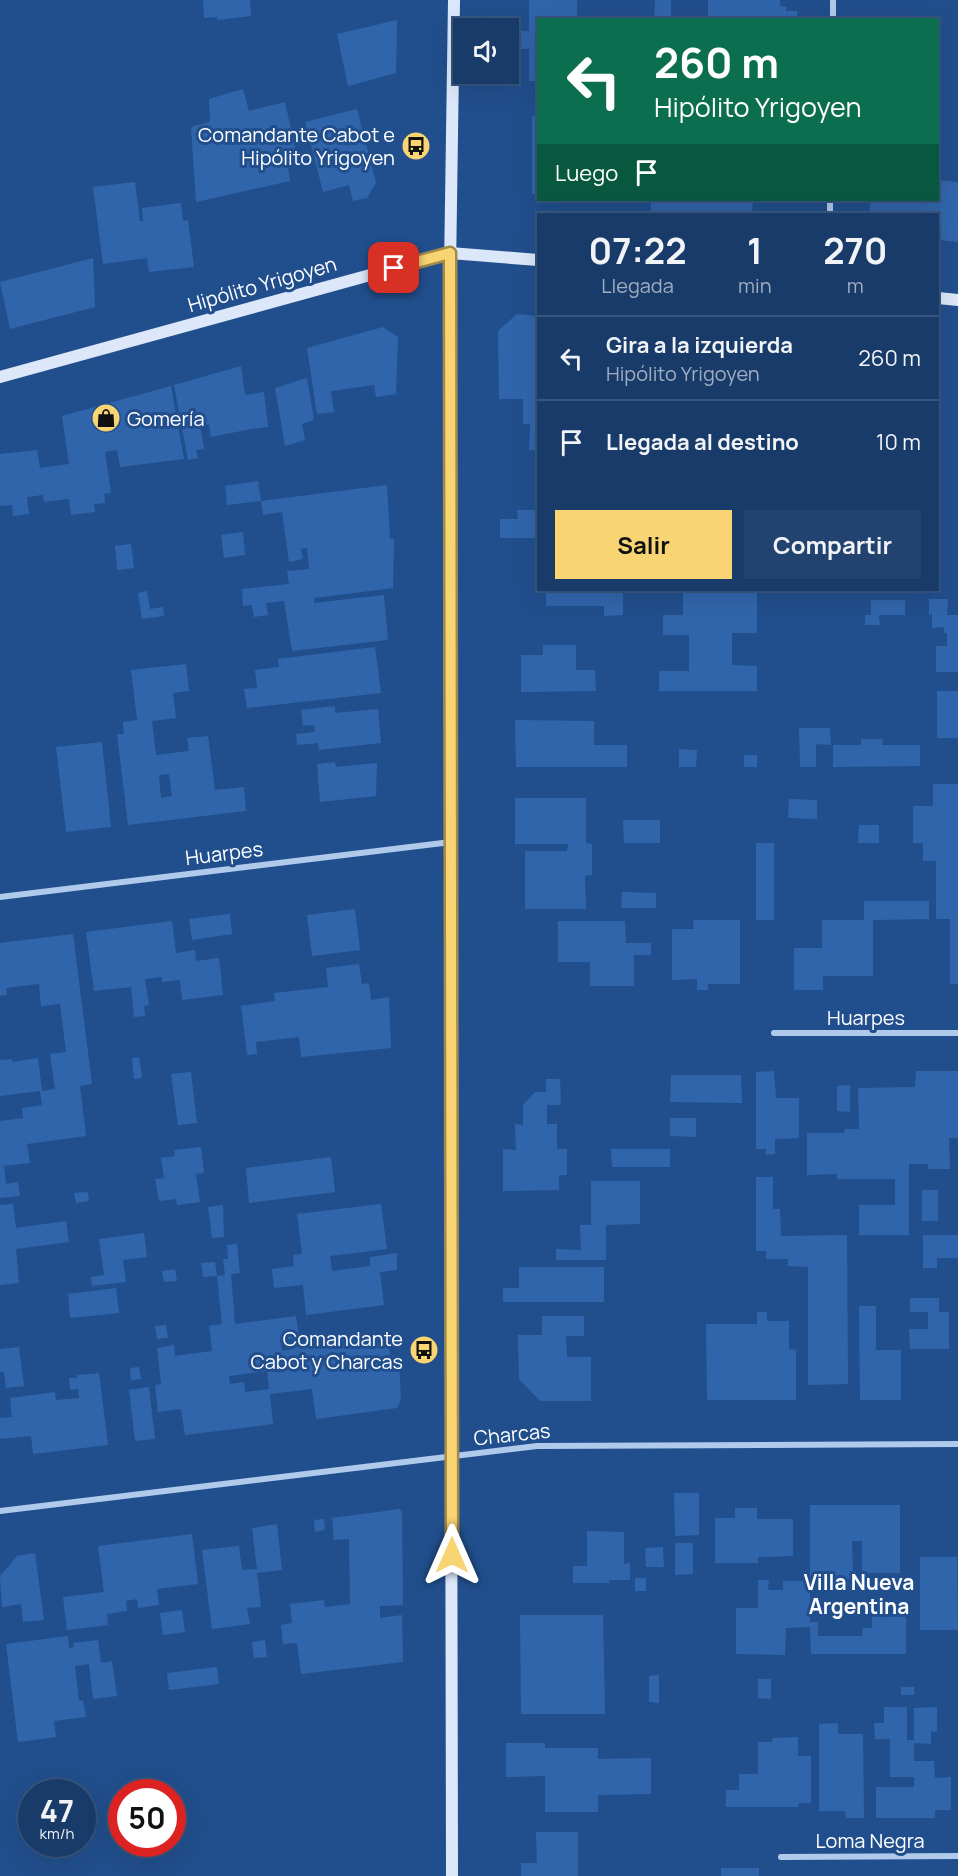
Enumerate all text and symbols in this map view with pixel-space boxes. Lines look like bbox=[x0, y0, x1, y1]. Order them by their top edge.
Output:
map controls bbox=[453, 18, 519, 84]
button: sound bbox=[453, 18, 519, 84]
text: 260 m bbox=[654, 33, 779, 91]
icon: left bbox=[555, 42, 633, 120]
text: Hipólito Yrigoyen bbox=[654, 88, 862, 125]
place label: Comandante Cabot e Hipólito Yrigoyen bbox=[198, 121, 395, 171]
bus stop icon: Comandante Cabot e Hipólito Yrigoyen bbox=[400, 130, 432, 162]
icon: arrive bbox=[630, 156, 663, 189]
text: Luego bbox=[555, 158, 618, 188]
text: 07:22 bbox=[589, 226, 687, 275]
text: 1 bbox=[747, 226, 763, 275]
text: 270 bbox=[823, 226, 887, 275]
pin bbox=[368, 242, 419, 293]
street label: Hipólito Yrigoyen bbox=[184, 250, 340, 318]
icon: arrive bbox=[377, 251, 410, 284]
text: Llegada bbox=[601, 272, 674, 299]
text: min bbox=[738, 272, 772, 299]
text: m bbox=[847, 272, 864, 299]
text: Gira a la izquierda bbox=[606, 330, 793, 360]
icon: left bbox=[555, 342, 588, 375]
text: 260 m bbox=[858, 343, 921, 373]
text: Hipólito Yrigoyen bbox=[606, 360, 760, 387]
shop icon: Gomería bbox=[90, 402, 122, 434]
place label: Gomería bbox=[127, 405, 205, 432]
icon: arrive bbox=[555, 426, 588, 459]
text: Llegada al destino bbox=[606, 427, 799, 457]
text: 10 m bbox=[876, 427, 921, 457]
button: Salir bbox=[555, 510, 732, 579]
button: Compartir bbox=[744, 510, 921, 579]
street label: Huarpes bbox=[184, 835, 264, 871]
street label: Huarpes bbox=[827, 1004, 905, 1031]
place label: Comandante Cabot y Charcas bbox=[250, 1325, 403, 1375]
bus stop icon: Comandante Cabot y Charcas bbox=[408, 1334, 440, 1366]
street label: Charcas bbox=[472, 1417, 552, 1451]
position arrow bbox=[420, 1523, 484, 1587]
district label: Villa Nueva Argentina bbox=[804, 1568, 914, 1620]
speed limit sign: 50 bbox=[108, 1779, 186, 1857]
text: 47 bbox=[40, 1790, 74, 1831]
text: km/h bbox=[40, 1823, 74, 1844]
street label: Loma Negra bbox=[815, 1827, 925, 1854]

